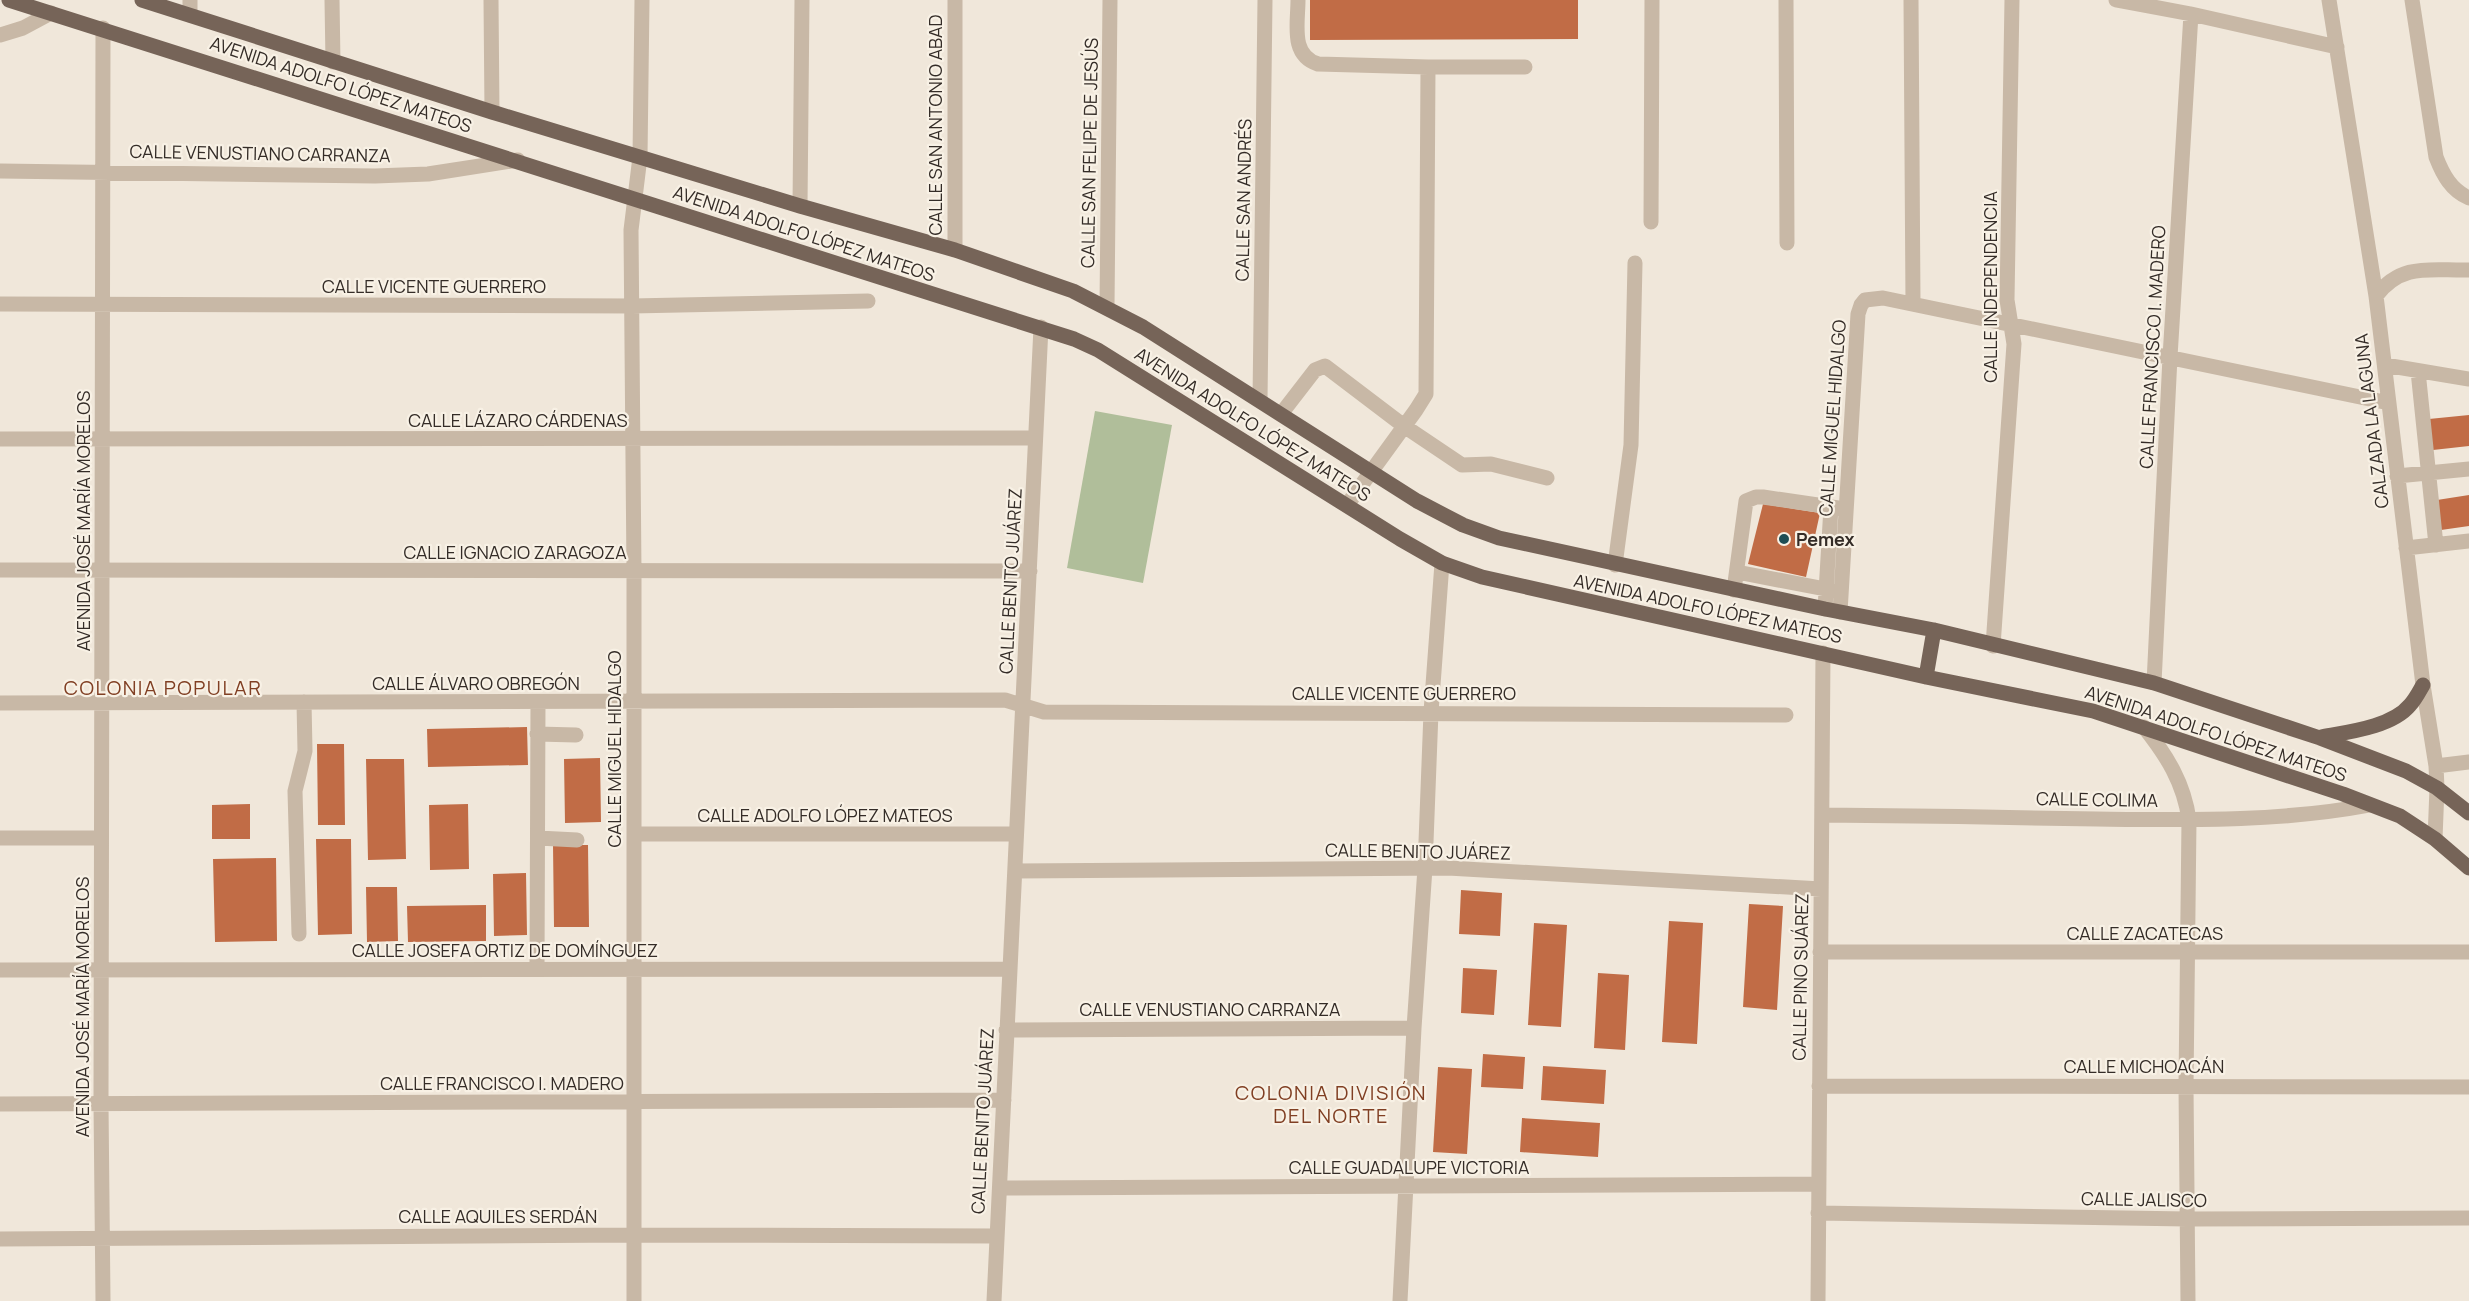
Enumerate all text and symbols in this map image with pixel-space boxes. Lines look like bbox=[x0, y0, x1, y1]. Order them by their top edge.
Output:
street label: CALLE SAN ANTONIO ABAD bbox=[923, 14, 947, 236]
street label: AVENIDA ADOLFO LÓPEZ MATEOS bbox=[207, 30, 475, 138]
street label: CALLE SAN FELIPE DE JESÚS bbox=[1075, 38, 1103, 268]
street label: CALLE SAN ANDRÉS bbox=[1230, 118, 1256, 282]
street label: CALLE VENUSTIANO CARRANZA bbox=[129, 139, 391, 167]
street label: AVENIDA ADOLFO LÓPEZ MATEOS bbox=[670, 179, 938, 287]
street label: CALLE INDEPENDENCIA bbox=[1978, 191, 2002, 383]
street label: CALLE FRANCISCO I. MADERO bbox=[2134, 225, 2170, 469]
street label: CALLE VICENTE GUERRERO bbox=[322, 274, 546, 298]
street label: CALLE MIGUEL HIDALGO bbox=[1813, 319, 1851, 517]
street label: CALZADA LA LAGUNA bbox=[2348, 332, 2394, 510]
street label: AVENIDA ADOLFO LÓPEZ MATEOS bbox=[1131, 341, 1375, 507]
street label: AVENIDA JOSÉ MARÍA MORELOS bbox=[71, 391, 95, 651]
street label: CALLE LÁZARO CÁRDENAS bbox=[408, 408, 628, 432]
street label: CALLE BENITO JUÁREZ bbox=[993, 488, 1027, 674]
place label: Pemex bbox=[1796, 527, 1854, 551]
marker: Pemex bbox=[1777, 532, 1791, 546]
street label: CALLE IGNACIO ZARAGOZA bbox=[403, 540, 627, 564]
street label: AVENIDA ADOLFO LÓPEZ MATEOS bbox=[1572, 568, 1844, 648]
street label: CALLE MIGUEL HIDALGO bbox=[602, 650, 626, 848]
street label: CALLE ÁLVARO OBREGÓN bbox=[372, 671, 580, 695]
district label: COLONIA POPULAR bbox=[64, 674, 262, 701]
street label: AVENIDA ADOLFO LÓPEZ MATEOS bbox=[2082, 679, 2350, 787]
street label: CALLE VICENTE GUERRERO bbox=[1292, 681, 1516, 705]
street label: CALLE COLIMA bbox=[2036, 786, 2159, 812]
street label: CALLE ADOLFO LÓPEZ MATEOS bbox=[697, 803, 953, 827]
street label: CALLE BENITO JUÁREZ bbox=[1325, 837, 1511, 865]
street label: AVENIDA JOSÉ MARÍA MORELOS bbox=[70, 877, 94, 1137]
street label: CALLE PINO SUÁREZ bbox=[1787, 893, 1813, 1061]
street label: CALLE ZACATECAS bbox=[2067, 921, 2223, 945]
street label: CALLE JOSEFA ORTIZ DE DOMÍNGUEZ bbox=[352, 938, 658, 962]
street label: CALLE VENUSTIANO CARRANZA bbox=[1080, 997, 1341, 1021]
street label: CALLE BENITO JUÁREZ bbox=[965, 1028, 999, 1214]
street label: CALLE MICHOACÁN bbox=[2064, 1054, 2224, 1078]
street label: CALLE FRANCISCO I. MADERO bbox=[380, 1071, 624, 1095]
district label: COLONIA DIVISIÓN DEL NORTE bbox=[1235, 1079, 1427, 1129]
street label: CALLE GUADALUPE VICTORIA bbox=[1289, 1155, 1530, 1179]
street label: CALLE JALISCO bbox=[2081, 1186, 2207, 1212]
street label: CALLE AQUILES SERDÁN bbox=[399, 1204, 597, 1228]

